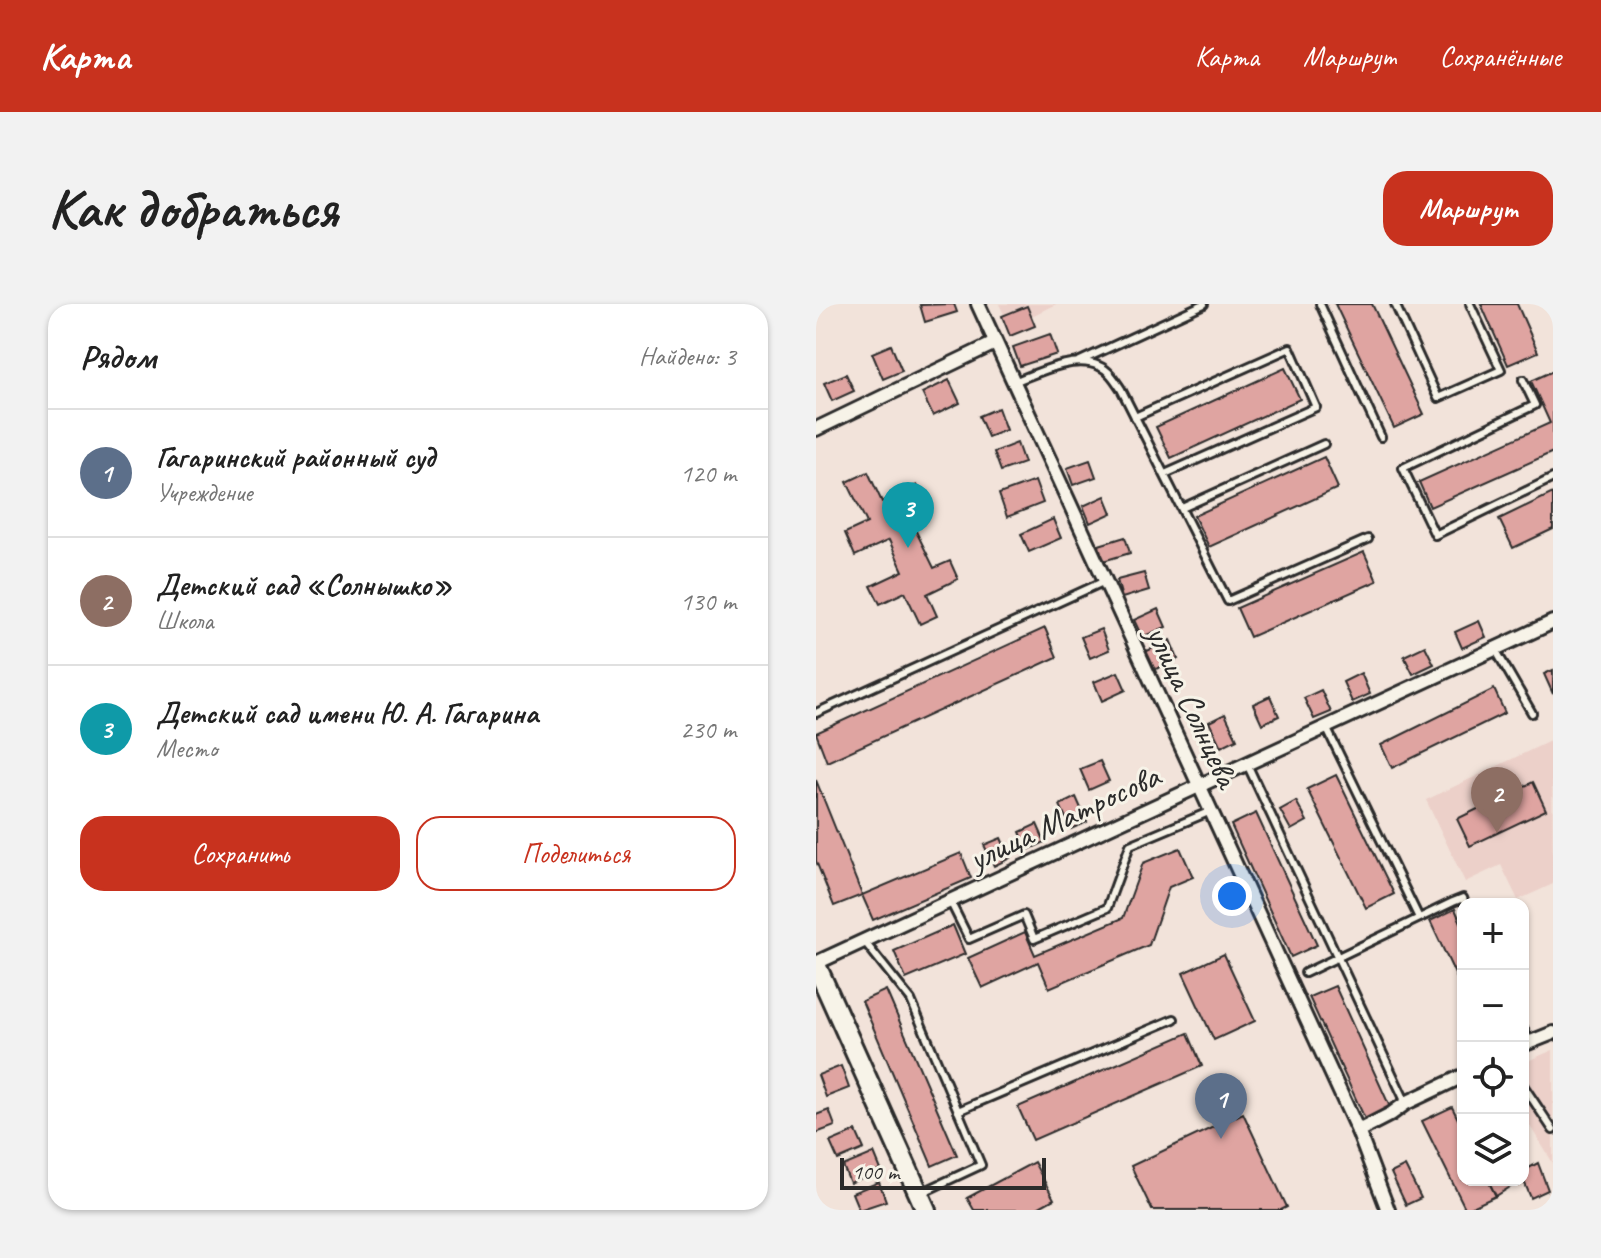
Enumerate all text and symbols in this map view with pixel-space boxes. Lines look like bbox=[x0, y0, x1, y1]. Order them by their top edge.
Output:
text: Карта bbox=[40, 33, 130, 80]
text: Карта bbox=[1195, 39, 1259, 74]
text: Маршрут bbox=[1303, 39, 1395, 74]
text: Сохранённые bbox=[1439, 39, 1561, 74]
button: Маршрут bbox=[1383, 171, 1553, 246]
text: Как добраться bbox=[48, 173, 338, 244]
text: Рядом bbox=[80, 335, 156, 378]
text: Найдено: 3 bbox=[639, 340, 736, 373]
text: Гагаринский районный суд bbox=[156, 438, 435, 476]
text: 1 bbox=[100, 457, 112, 490]
text: 120 m bbox=[680, 457, 736, 490]
text: Учреждение bbox=[156, 476, 252, 509]
pin: 3 bbox=[882, 482, 934, 548]
text: Детский сад «Солнышко» bbox=[156, 566, 452, 604]
text: 2 bbox=[100, 585, 112, 618]
text: 130 m bbox=[680, 585, 736, 618]
text: Школа bbox=[156, 604, 213, 637]
street label: улица Солнцева bbox=[1136, 616, 1251, 797]
text: Детский сад имени Ю. А. Гагарина bbox=[156, 694, 538, 732]
text: 3 bbox=[100, 713, 112, 746]
text: 230 m bbox=[680, 713, 736, 746]
text: Место bbox=[156, 732, 218, 765]
street label: улица Матросова bbox=[960, 753, 1168, 881]
pin: 2 bbox=[1471, 767, 1523, 833]
button: Сохранить bbox=[80, 816, 400, 891]
button: Поделиться bbox=[416, 816, 736, 891]
your location bbox=[1212, 876, 1252, 916]
map controls bbox=[1457, 898, 1529, 1186]
button: + bbox=[1457, 898, 1529, 970]
button: − bbox=[1457, 970, 1529, 1042]
button: locate bbox=[1457, 1042, 1529, 1114]
pin: 1 bbox=[1195, 1073, 1247, 1139]
button: layers bbox=[1457, 1114, 1529, 1186]
scale bar bbox=[840, 1154, 1046, 1190]
text: 100 m bbox=[852, 1158, 899, 1186]

